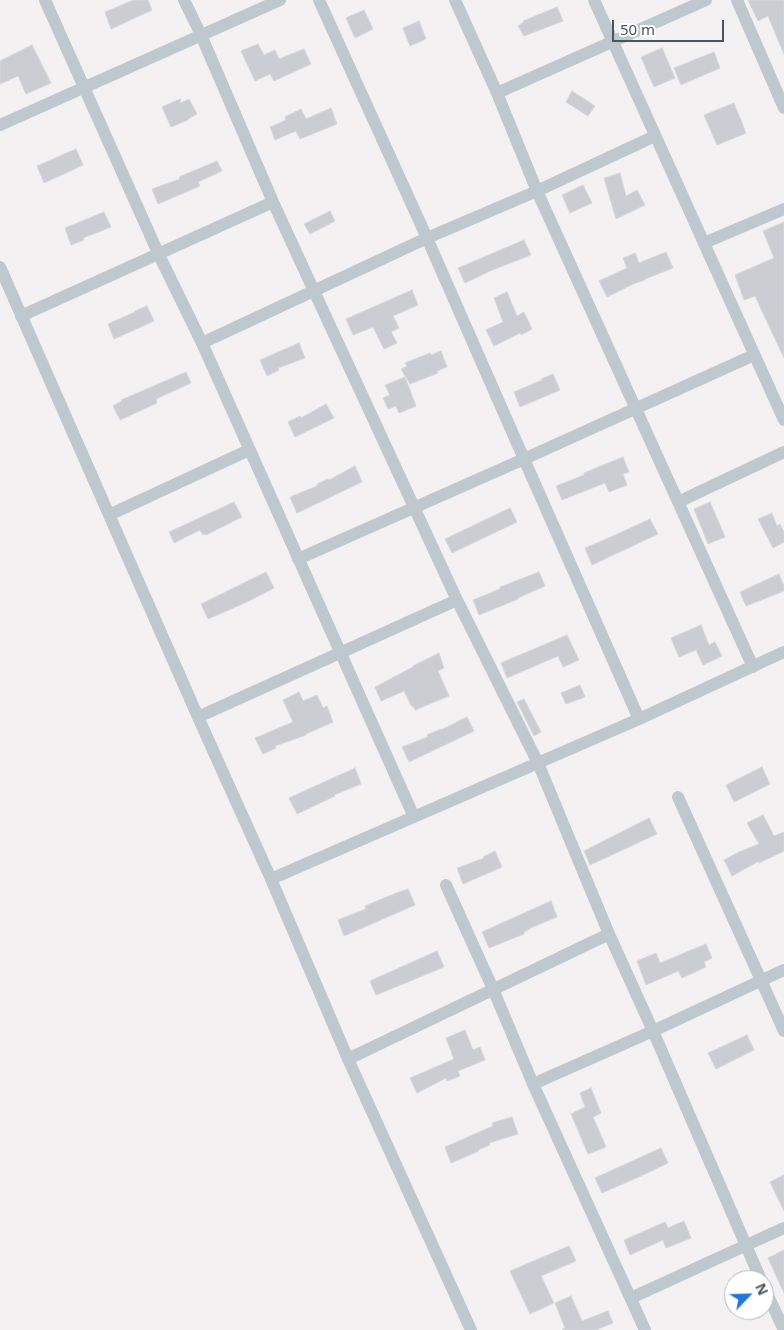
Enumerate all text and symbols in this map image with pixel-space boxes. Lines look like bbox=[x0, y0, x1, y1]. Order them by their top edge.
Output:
scale bar bbox=[614, 10, 726, 42]
text: 50 m bbox=[620, 19, 655, 39]
north arrow bbox=[724, 1270, 774, 1320]
text: N bbox=[751, 1280, 773, 1298]

